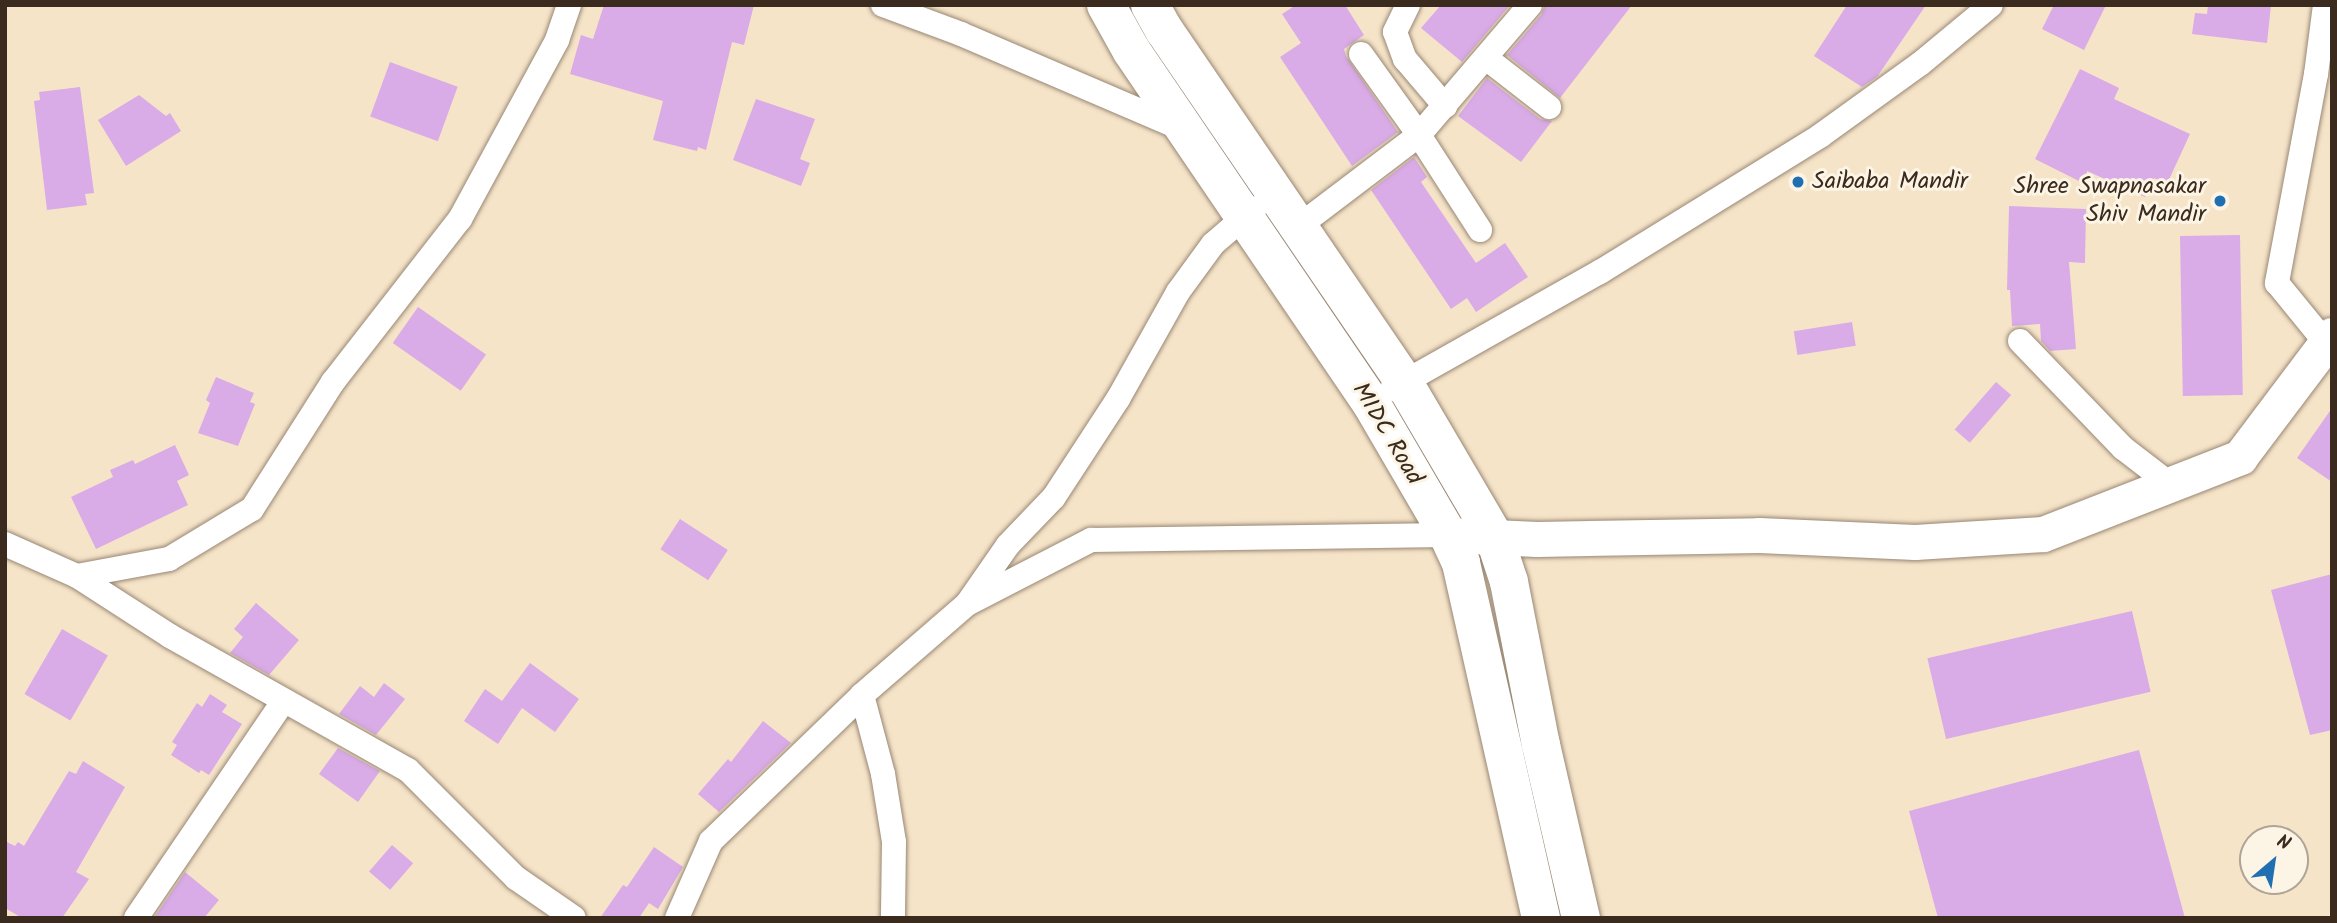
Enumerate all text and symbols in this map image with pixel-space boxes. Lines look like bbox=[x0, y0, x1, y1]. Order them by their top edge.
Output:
place label: Saibaba Mandir bbox=[1812, 168, 1968, 196]
place label: Shree Swapnasakar Shiv Mandir bbox=[2014, 173, 2206, 229]
marker: Saibaba Mandir bbox=[1790, 174, 1806, 190]
marker: Shree Swapnasakar Shiv Mandir bbox=[2212, 193, 2228, 209]
street label: MIDC Road bbox=[1345, 378, 1429, 490]
north arrow bbox=[2239, 825, 2309, 895]
text: N bbox=[2271, 827, 2296, 859]

